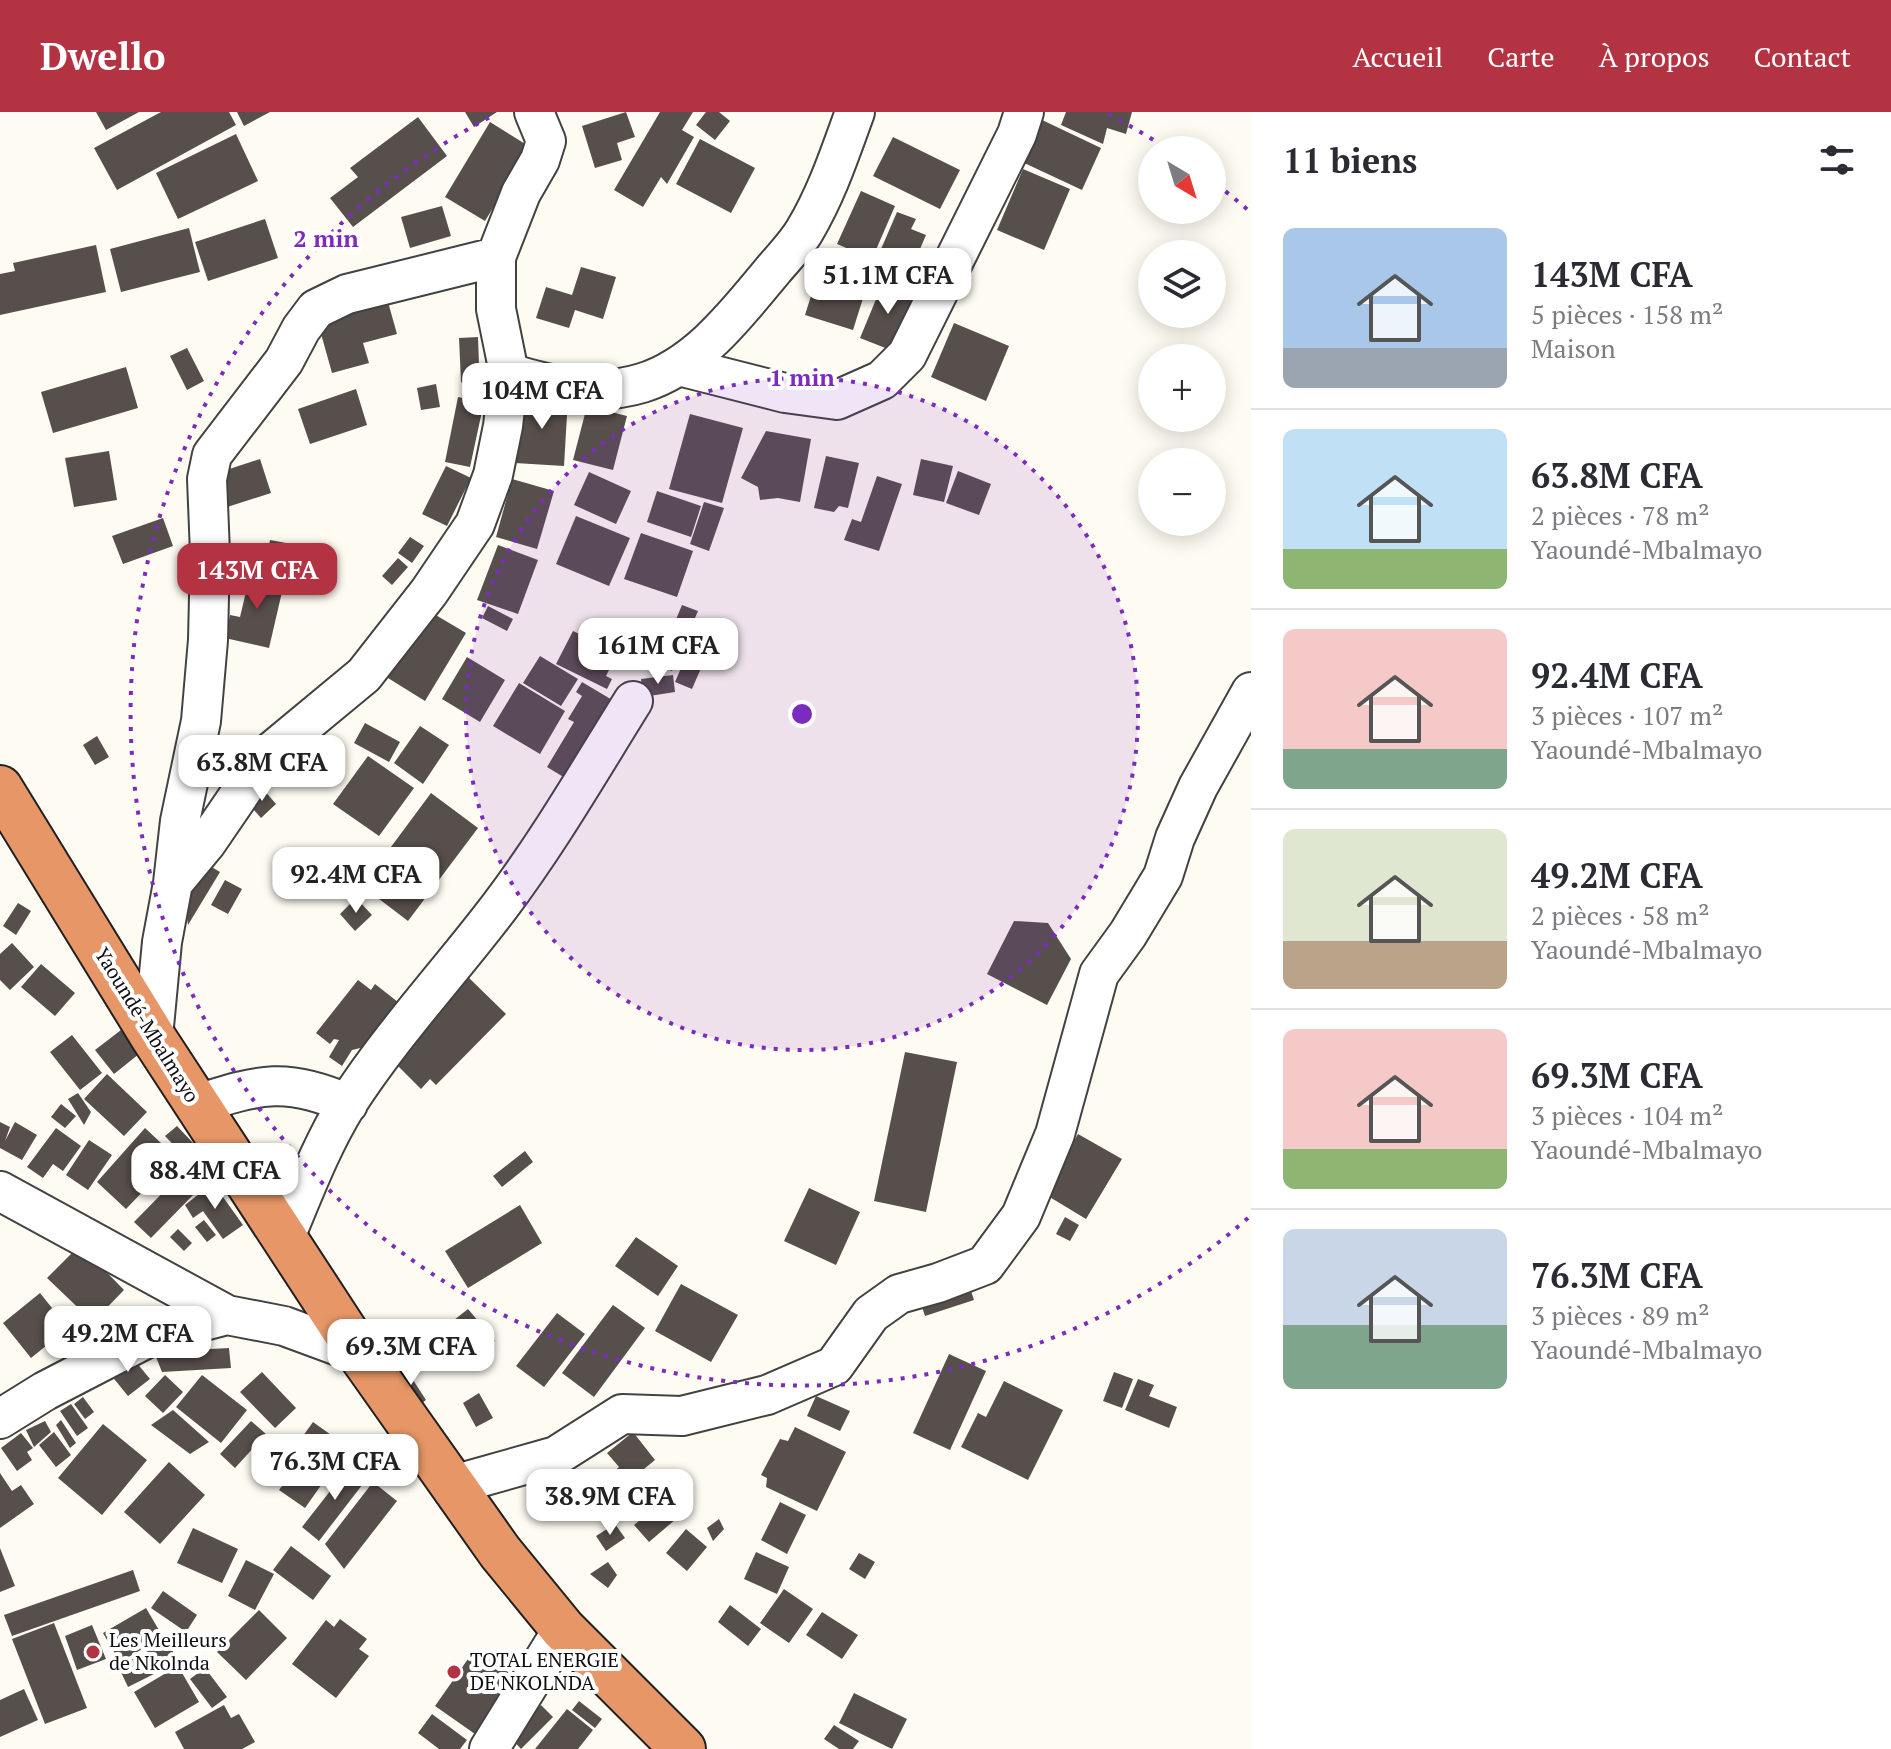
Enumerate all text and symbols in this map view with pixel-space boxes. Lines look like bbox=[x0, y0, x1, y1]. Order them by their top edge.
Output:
text: Dwello bbox=[40, 31, 166, 81]
text: Accueil bbox=[1353, 38, 1443, 75]
text: Carte bbox=[1487, 38, 1555, 75]
text: À propos bbox=[1599, 38, 1710, 75]
text: Contact bbox=[1754, 38, 1851, 75]
north arrow bbox=[1138, 136, 1226, 224]
map controls bbox=[1138, 136, 1226, 536]
text: 11 biens bbox=[1283, 138, 1417, 183]
icon: filters bbox=[1815, 138, 1859, 182]
text: 2 min bbox=[293, 222, 359, 254]
button: layers bbox=[1138, 240, 1226, 328]
pin: 51.1M CFA bbox=[796, 248, 980, 316]
text: 143M CFA bbox=[1531, 252, 1693, 297]
text: 51.1M CFA bbox=[822, 257, 954, 291]
icon: home bbox=[1347, 260, 1443, 356]
text: 5 pièces · 158 m² bbox=[1531, 297, 1723, 331]
text: Maison bbox=[1531, 331, 1616, 365]
button: + bbox=[1138, 344, 1226, 432]
text: 1 min bbox=[769, 361, 835, 393]
pin: 104M CFA bbox=[459, 363, 625, 431]
text: 104M CFA bbox=[480, 372, 604, 406]
button: − bbox=[1138, 448, 1226, 536]
text: 63.8M CFA bbox=[1531, 453, 1703, 498]
icon: home bbox=[1347, 461, 1443, 557]
text: 2 pièces · 78 m² bbox=[1531, 498, 1709, 532]
text: Yaoundé-Mbalmayo bbox=[1531, 532, 1762, 566]
pin: 143M CFA bbox=[174, 543, 340, 611]
text: 143M CFA bbox=[195, 552, 319, 586]
pin: 161M CFA bbox=[575, 618, 741, 686]
text: 161M CFA bbox=[596, 627, 720, 661]
text: 92.4M CFA bbox=[1531, 653, 1703, 698]
icon: home bbox=[1347, 661, 1443, 757]
text: 3 pièces · 107 m² bbox=[1531, 698, 1723, 732]
centre of rings bbox=[788, 700, 816, 728]
text: Yaoundé-Mbalmayo bbox=[1531, 732, 1762, 766]
pin: 63.8M CFA bbox=[170, 735, 354, 803]
text: 63.8M CFA bbox=[196, 744, 328, 778]
pin: 92.4M CFA bbox=[264, 847, 448, 915]
text: 49.2M CFA bbox=[1531, 853, 1703, 898]
text: 92.4M CFA bbox=[290, 856, 422, 890]
icon: home bbox=[1347, 861, 1443, 957]
text: 2 pièces · 58 m² bbox=[1531, 898, 1709, 932]
text: Yaoundé-Mbalmayo bbox=[1531, 932, 1762, 966]
street label: Yaoundé-Mbalmayo bbox=[89, 942, 206, 1107]
text: 69.3M CFA bbox=[1531, 1053, 1703, 1098]
icon: home bbox=[1347, 1061, 1443, 1157]
text: 3 pièces · 104 m² bbox=[1531, 1098, 1723, 1132]
text: Yaoundé-Mbalmayo bbox=[1531, 1132, 1762, 1166]
pin: 88.4M CFA bbox=[123, 1143, 307, 1211]
text: 88.4M CFA bbox=[149, 1152, 281, 1186]
text: 76.3M CFA bbox=[1531, 1253, 1703, 1298]
icon: home bbox=[1347, 1261, 1443, 1357]
text: 3 pièces · 89 m² bbox=[1531, 1298, 1709, 1332]
pin: 49.2M CFA bbox=[36, 1306, 220, 1374]
text: 49.2M CFA bbox=[62, 1315, 194, 1349]
pin: 69.3M CFA bbox=[319, 1319, 503, 1387]
text: 69.3M CFA bbox=[345, 1328, 477, 1362]
text: Yaoundé-Mbalmayo bbox=[1531, 1332, 1762, 1366]
pin: 76.3M CFA bbox=[243, 1434, 427, 1502]
text: 76.3M CFA bbox=[269, 1443, 401, 1477]
pin: 38.9M CFA bbox=[518, 1469, 702, 1537]
text: 38.9M CFA bbox=[544, 1478, 676, 1512]
place label: Les Meilleurs de Nkolnda bbox=[109, 1626, 227, 1676]
marker: Les Meilleurs de Nkolnda bbox=[84, 1643, 102, 1661]
place label: TOTAL ENERGIE DE NKOLNDA bbox=[470, 1646, 619, 1696]
marker: TOTAL ENERGIE DE NKOLNDA bbox=[445, 1663, 463, 1681]

